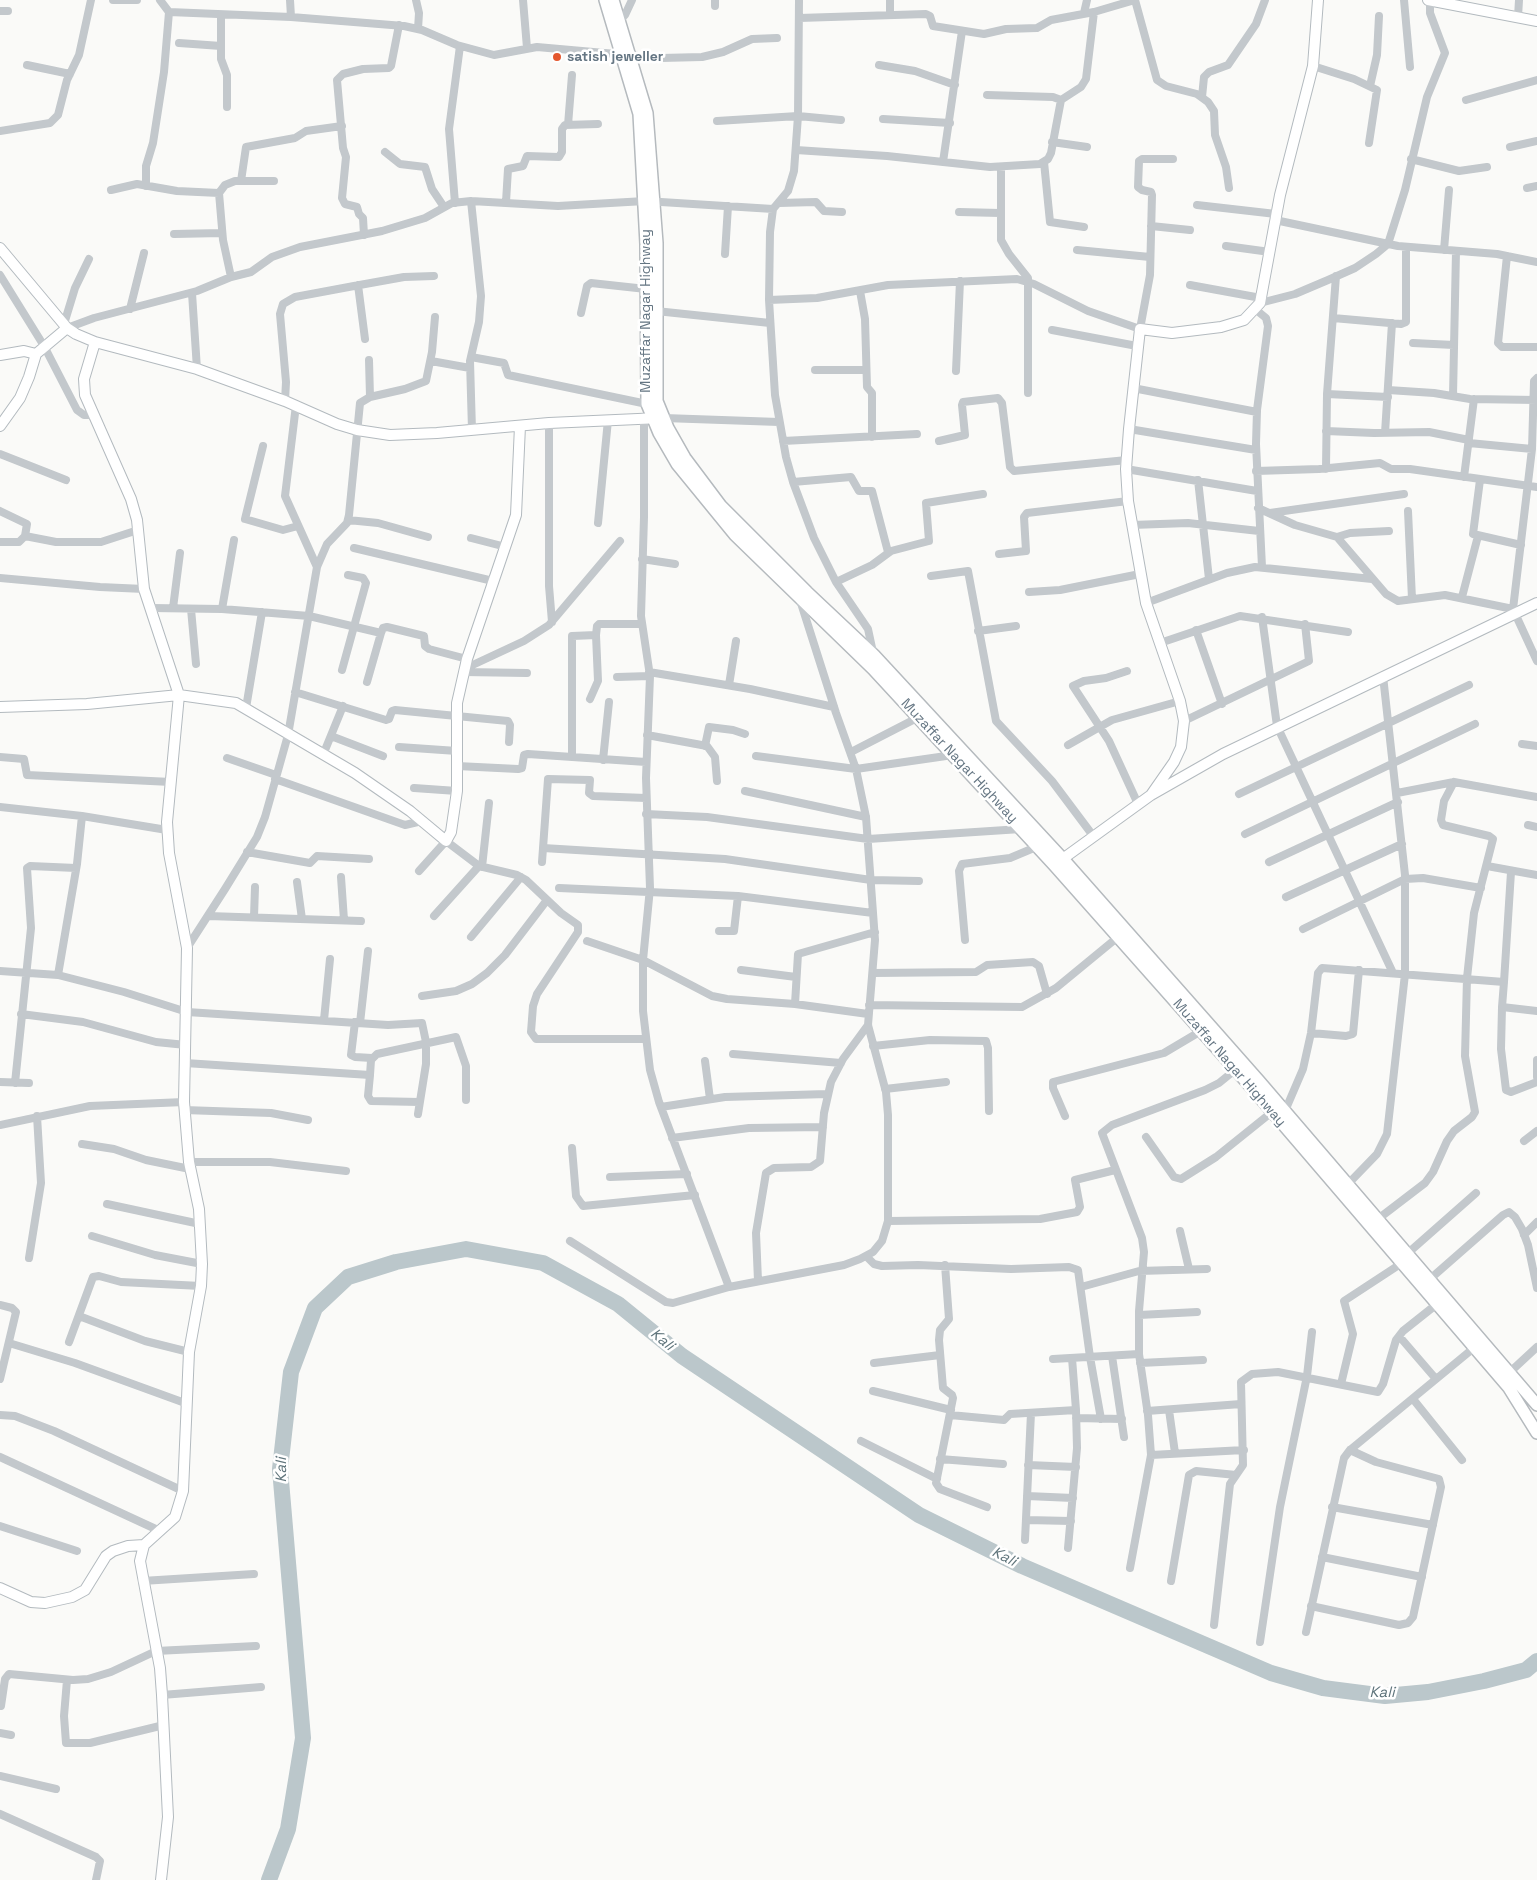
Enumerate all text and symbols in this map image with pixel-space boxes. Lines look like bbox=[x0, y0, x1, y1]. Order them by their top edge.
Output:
place label: satish jeweller bbox=[567, 49, 663, 65]
marker: satish jeweller bbox=[551, 51, 563, 63]
street label: Muzaffar Nagar Highway bbox=[638, 229, 654, 393]
street label: Muzaffar Nagar Highway bbox=[897, 695, 1021, 827]
street label: Muzaffar Nagar Highway bbox=[1169, 996, 1289, 1130]
water label: Kali bbox=[647, 1325, 677, 1355]
water label: Kali bbox=[273, 1457, 291, 1483]
water label: Kali bbox=[989, 1543, 1019, 1571]
water label: Kali bbox=[1369, 1684, 1395, 1702]

